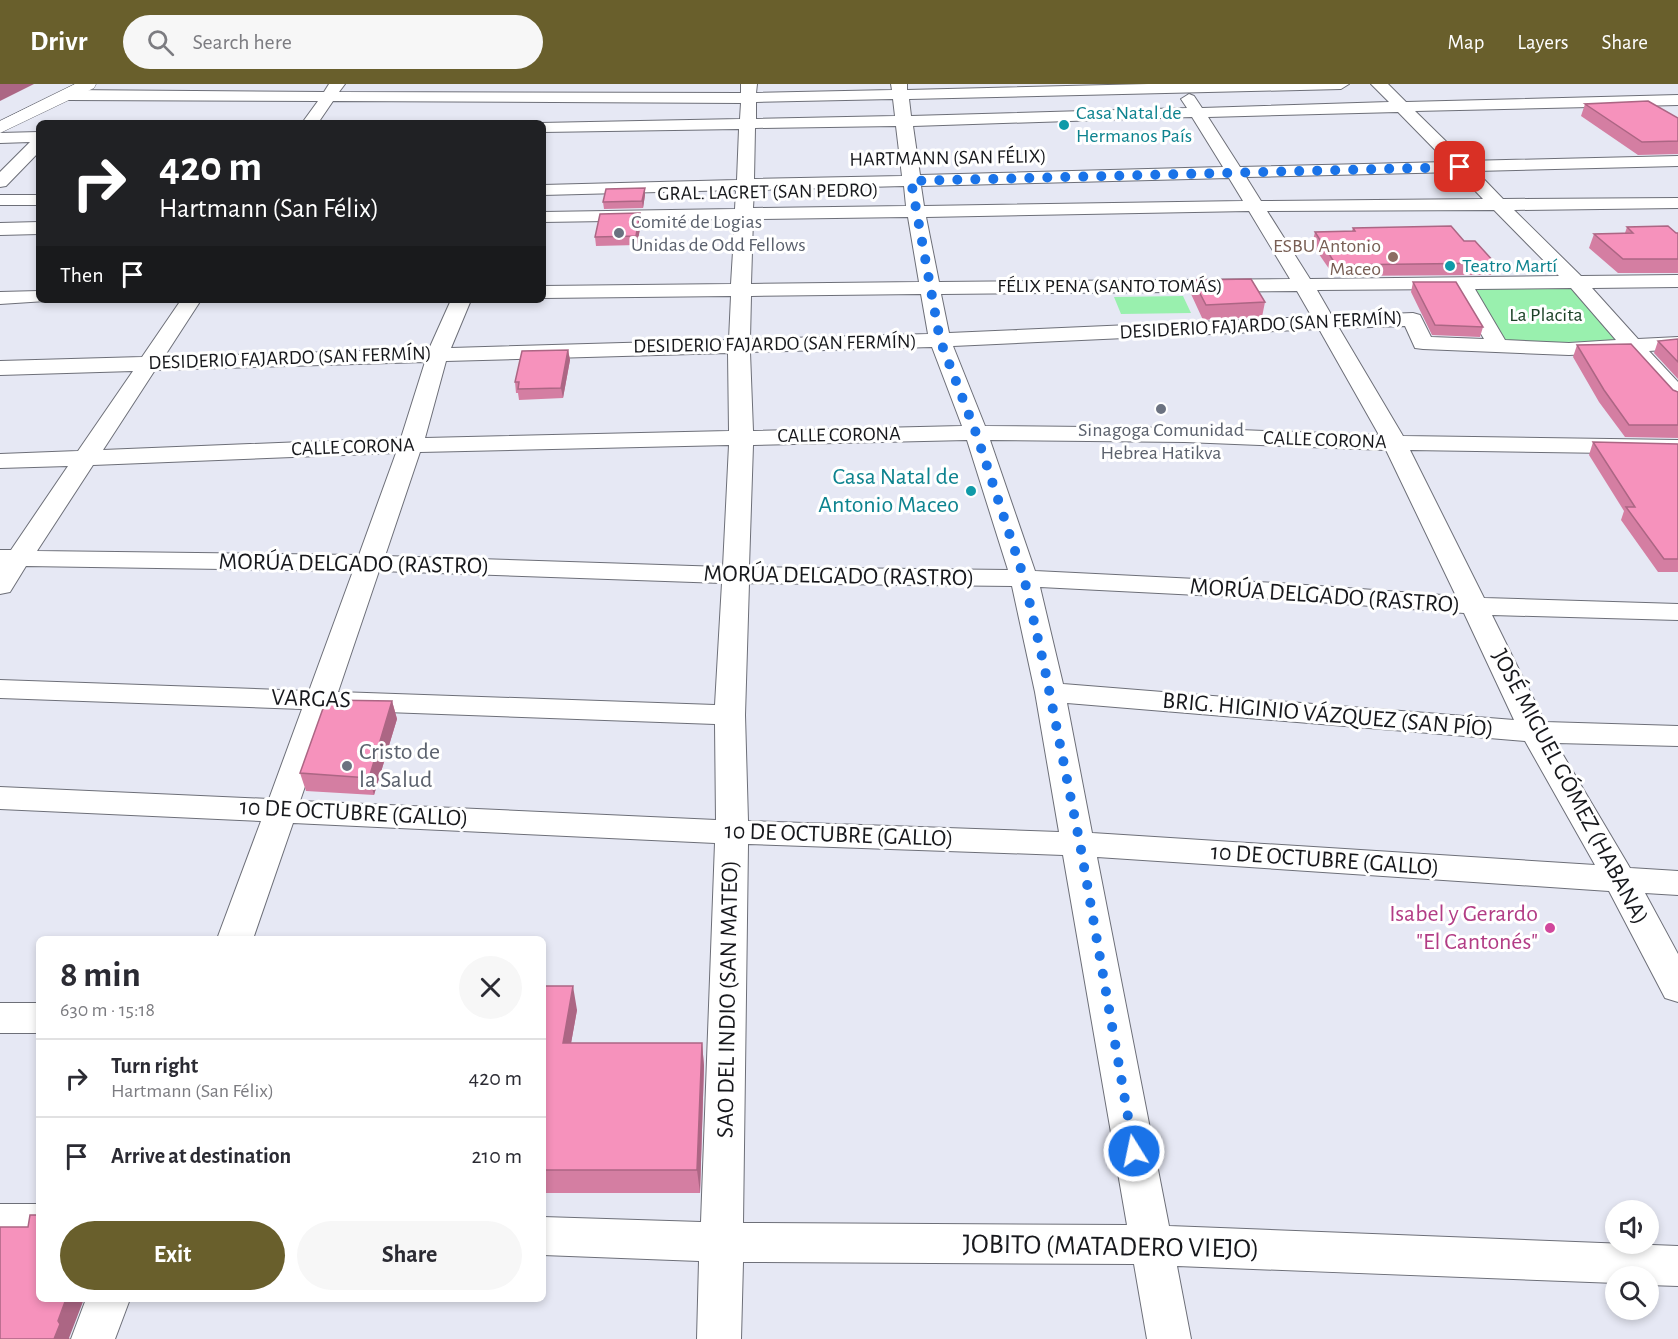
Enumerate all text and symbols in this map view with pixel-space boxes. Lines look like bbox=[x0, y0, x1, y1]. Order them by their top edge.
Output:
search box bbox=[123, 15, 543, 69]
icon: search bbox=[144, 26, 177, 59]
text: Drivr bbox=[30, 28, 87, 56]
text: Search here bbox=[192, 31, 292, 53]
text: Map bbox=[1448, 32, 1484, 53]
text: Layers bbox=[1517, 32, 1568, 53]
text: Share bbox=[1601, 32, 1648, 53]
place label: Casa Natal de Hermanos País bbox=[1076, 103, 1192, 146]
marker: Casa Natal de Hermanos País bbox=[1057, 118, 1071, 132]
pin bbox=[1434, 141, 1485, 192]
icon: right bbox=[60, 144, 138, 222]
street label: HARTMANN (SAN FÉLIX) bbox=[849, 145, 1047, 170]
text: 420 m bbox=[159, 146, 262, 188]
icon: arrive bbox=[1443, 150, 1476, 183]
street label: GRAL. LACRET (SAN PEDRO) bbox=[657, 180, 879, 204]
text: Hartmann (San Félix) bbox=[159, 195, 379, 222]
place label: Comité de Logias Unidas de Odd Fellows bbox=[631, 212, 806, 255]
marker: Comité de Logias Unidas de Odd Fellows bbox=[612, 226, 626, 240]
place label: ESBU Antonio Maceo bbox=[1273, 236, 1381, 279]
marker: ESBU Antonio Maceo bbox=[1386, 250, 1400, 264]
place label: Teatro Martí bbox=[1462, 256, 1557, 276]
icon: arrive bbox=[116, 258, 149, 291]
marker: Teatro Martí bbox=[1443, 259, 1457, 273]
text: Then bbox=[60, 264, 104, 286]
street label: FÉLIX PENA (SANTO TOMÁS) bbox=[997, 275, 1223, 296]
park label: La Placita bbox=[1509, 305, 1583, 325]
street label: DESIDERIO FAJARDO (SAN FERMÍN) bbox=[1119, 307, 1403, 342]
street label: DESIDERIO FAJARDO (SAN FERMÍN) bbox=[633, 331, 917, 356]
street label: DESIDERIO FAJARDO (SAN FERMÍN) bbox=[148, 342, 432, 373]
marker: Sinagoga Comunidad Hebrea Hatikva bbox=[1154, 402, 1168, 416]
place label: Sinagoga Comunidad Hebrea Hatikva bbox=[1078, 420, 1244, 463]
street label: CALLE CORONA bbox=[777, 424, 901, 446]
street label: CALLE CORONA bbox=[1263, 428, 1387, 452]
street label: CALLE CORONA bbox=[291, 435, 415, 459]
place label: Casa Natal de Antonio Maceo bbox=[818, 465, 959, 517]
marker: Casa Natal de Antonio Maceo bbox=[964, 484, 978, 498]
street label: MORÚA DELGADO (RASTRO) bbox=[218, 548, 490, 578]
street label: MORÚA DELGADO (RASTRO) bbox=[703, 560, 975, 590]
street label: MORÚA DELGADO (RASTRO) bbox=[1189, 573, 1461, 617]
street label: JOSÉ MIGUEL GÓMEZ (HABANA) bbox=[1487, 645, 1655, 928]
street label: VARGAS bbox=[271, 686, 351, 712]
street label: BRIG. HIGINIO VÁZQUEZ (SAN PÍO) bbox=[1161, 687, 1495, 741]
place label: Cristo de la Salud bbox=[359, 740, 440, 792]
marker: Cristo de la Salud bbox=[340, 759, 354, 773]
street label: 10 DE OCTUBRE (GALLO) bbox=[239, 795, 469, 831]
street label: 10 DE OCTUBRE (GALLO) bbox=[724, 819, 954, 851]
street label: 10 DE OCTUBRE (GALLO) bbox=[1210, 840, 1440, 880]
street label: SAO DEL INDIO (SAN MATEO) bbox=[714, 860, 742, 1138]
place label: Isabel y Gerardo "El Cantonés" bbox=[1389, 902, 1538, 954]
marker: Isabel y Gerardo "El Cantonés" bbox=[1543, 921, 1557, 935]
button: close bbox=[459, 956, 522, 1019]
text: 8 min bbox=[60, 957, 141, 993]
text: 630 m · 15:18 bbox=[60, 1000, 155, 1020]
text: Turn right bbox=[111, 1055, 198, 1077]
icon: right bbox=[60, 1062, 93, 1095]
text: 420 m bbox=[469, 1067, 522, 1089]
text: Hartmann (San Félix) bbox=[111, 1081, 274, 1101]
position arrow bbox=[1102, 1119, 1166, 1183]
icon: arrive bbox=[60, 1140, 93, 1173]
text: Arrive at destination bbox=[111, 1145, 291, 1167]
text: 210 m bbox=[472, 1145, 522, 1167]
map controls bbox=[1605, 1200, 1659, 1320]
button: sound bbox=[1605, 1200, 1659, 1254]
button: Exit bbox=[60, 1221, 285, 1290]
button: Share bbox=[297, 1221, 522, 1290]
street label: JOBITO (MATADERO VIEJO) bbox=[962, 1230, 1260, 1264]
button: search bbox=[1605, 1266, 1659, 1320]

